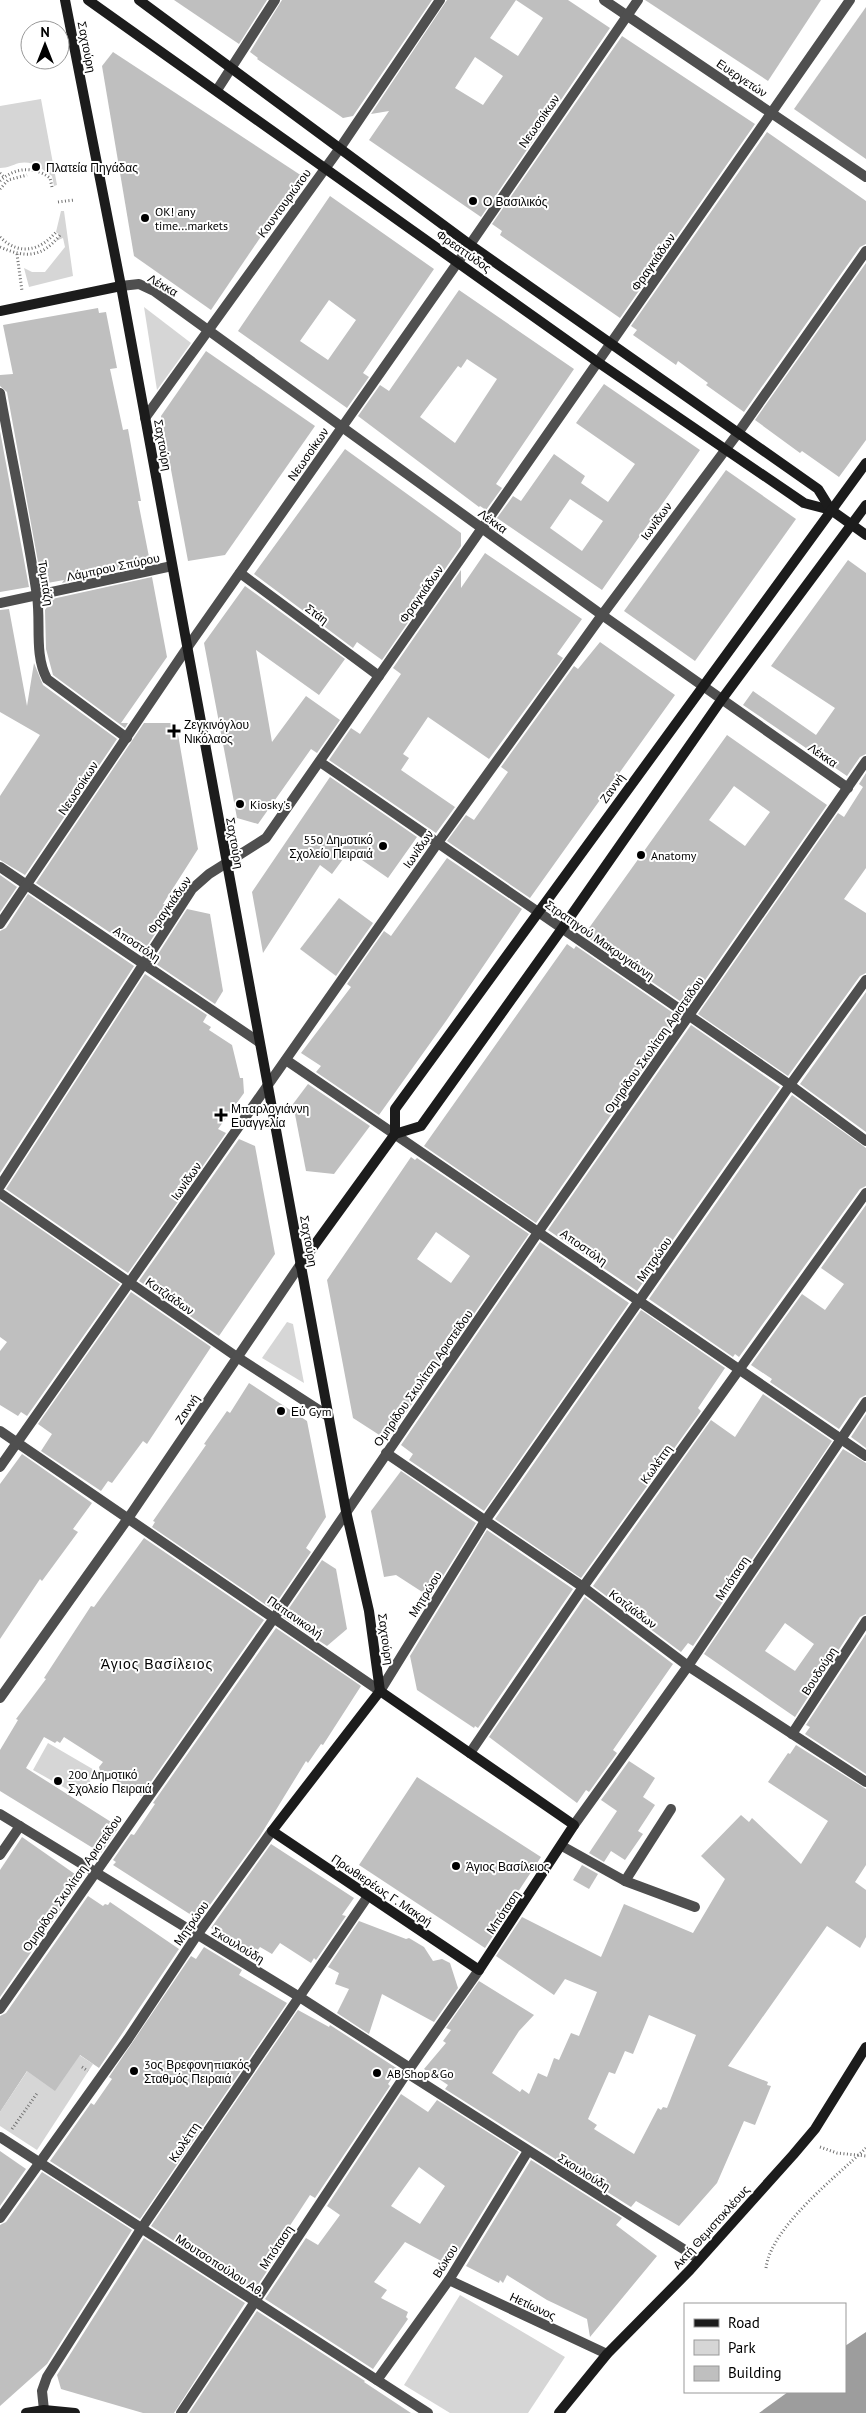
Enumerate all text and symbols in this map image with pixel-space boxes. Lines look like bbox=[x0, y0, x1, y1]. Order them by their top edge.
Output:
north arrow bbox=[20, 20, 70, 70]
street label: Σαχτούρη bbox=[75, 20, 99, 74]
text: N bbox=[40, 23, 50, 41]
street label: Ευεργετών bbox=[714, 56, 770, 100]
street label: Νεωσοίκων bbox=[515, 92, 563, 150]
place label: Πλατεία Πηγάδας bbox=[46, 160, 138, 175]
marker: Πλατεία Πηγάδας bbox=[30, 161, 42, 173]
street label: Κουντουριώτου bbox=[254, 166, 314, 240]
place label: Ο Βασιλικός bbox=[483, 194, 548, 209]
marker: Ο Βασιλικός bbox=[467, 195, 479, 207]
place label: OK! any time...markets bbox=[155, 204, 228, 233]
marker: OK! any time...markets bbox=[139, 212, 151, 224]
street label: Φρεαττύδος bbox=[434, 227, 495, 276]
street label: Φραγκιάδων bbox=[628, 230, 678, 294]
street label: Λέκκα bbox=[145, 270, 181, 300]
street label: Σαχτούρη bbox=[151, 418, 175, 472]
street label: Νεωσοίκων bbox=[284, 425, 332, 483]
street label: Ιωνίδων bbox=[637, 499, 675, 543]
street label: Λέκκα bbox=[476, 505, 510, 537]
street label: Λάμπρου Σπύρου bbox=[65, 550, 161, 584]
street label: Τομπάζη bbox=[35, 559, 57, 607]
street label: Φραγκιάδων bbox=[396, 562, 446, 626]
street label: Στάη bbox=[302, 601, 332, 627]
place label: Ζεγκινόγλου Νικόλαος bbox=[184, 717, 249, 746]
marker: Ζεγκινόγλου Νικόλαος bbox=[168, 725, 180, 737]
street label: Λέκκα bbox=[806, 740, 841, 770]
street label: Νεωσοίκων bbox=[55, 758, 101, 818]
street label: Ζαννή bbox=[596, 770, 628, 806]
place label: Kiosky's bbox=[250, 797, 290, 812]
marker: Kiosky's bbox=[234, 798, 246, 810]
street label: Σαχτούρη bbox=[223, 816, 247, 870]
street label: Ιωνίδων bbox=[399, 827, 437, 871]
place label: 55ο Δημοτικό Σχολείο Πειραιά bbox=[289, 832, 373, 861]
marker: 55ο Δημοτικό Σχολείο Πειραιά bbox=[377, 840, 389, 852]
place label: Anatomy bbox=[651, 848, 697, 863]
marker: Anatomy bbox=[635, 849, 647, 861]
street label: Φραγκιάδων bbox=[144, 873, 194, 937]
street label: Στρατηγού Μακρυγιάννη bbox=[543, 897, 657, 983]
street label: Αποστόλη bbox=[110, 923, 164, 965]
street label: Ομηρίδου Σκυλίτση Αριστείδου bbox=[601, 974, 707, 1116]
place label: Μπαρλογιάννη Ευαγγελία bbox=[231, 1101, 309, 1130]
marker: Μπαρλογιάννη Ευαγγελία bbox=[215, 1109, 227, 1121]
street label: Ιωνίδων bbox=[167, 1159, 205, 1203]
street label: Σαχτούρη bbox=[297, 1214, 321, 1268]
street label: Αποστόλη bbox=[558, 1225, 610, 1269]
street label: Μητρώου bbox=[633, 1234, 675, 1284]
street label: Κοτζιάδων bbox=[143, 1274, 197, 1318]
street label: Ομηρίδου Σκυλίτση Αριστείδου bbox=[370, 1307, 476, 1449]
street label: Ζαννή bbox=[172, 1391, 202, 1427]
place label: Εύ Gym bbox=[291, 1404, 331, 1419]
marker: Εύ Gym bbox=[275, 1405, 287, 1417]
street label: Κωλέττη bbox=[637, 1442, 675, 1486]
street label: Μπόταση bbox=[712, 1553, 752, 1603]
street label: Μητρώου bbox=[405, 1568, 445, 1620]
street label: Κοτζιάδων bbox=[606, 1586, 660, 1632]
street label: Παπανικολή bbox=[264, 1592, 326, 1642]
street label: Σαχτούρη bbox=[375, 1612, 397, 1666]
street label: Βουδούρη bbox=[798, 1644, 840, 1698]
district label: Άγιος Βασίλειος bbox=[101, 1655, 213, 1673]
place label: 20ο Δημοτικό Σχολείο Πειραιά bbox=[68, 1767, 152, 1796]
marker: 20ο Δημοτικό Σχολείο Πειραιά bbox=[52, 1775, 64, 1787]
street label: Ομηρίδου Σκυλίτση Αριστείδου bbox=[19, 1812, 125, 1954]
street label: Πρωθιερέως Γ. Μακρή bbox=[329, 1851, 435, 1929]
place label: Άγιος Βασίλειος bbox=[466, 1859, 550, 1874]
marker: Άγιος Βασίλειος bbox=[450, 1860, 462, 1872]
street label: Μπόταση bbox=[483, 1887, 523, 1937]
street label: Μητρώου bbox=[170, 1898, 212, 1948]
street label: Σκουλούδη bbox=[209, 1923, 267, 1967]
place label: 3ος Βρεφονηπιακός Σταθμός Πειραιά bbox=[144, 2057, 250, 2086]
marker: 3ος Βρεφονηπιακός Σταθμός Πειραιά bbox=[128, 2065, 140, 2077]
place label: AB Shop&Go bbox=[387, 2066, 454, 2081]
marker: AB Shop&Go bbox=[371, 2067, 383, 2079]
street label: Κωλέττη bbox=[165, 2119, 203, 2165]
street label: Σκουλούδη bbox=[555, 2150, 613, 2194]
street label: Ακτή Θεμιστοκλέους bbox=[669, 2182, 753, 2272]
street label: Μπόταση bbox=[256, 2222, 296, 2272]
street label: Μουτσοπούλου Αθ. bbox=[173, 2231, 267, 2299]
street label: Βώκου bbox=[429, 2242, 461, 2280]
street label: Ηετίωνος bbox=[508, 2289, 559, 2323]
legend bbox=[684, 2303, 846, 2393]
text: Road bbox=[728, 2313, 760, 2332]
text: Park bbox=[728, 2338, 756, 2357]
text: Building bbox=[728, 2363, 782, 2382]

